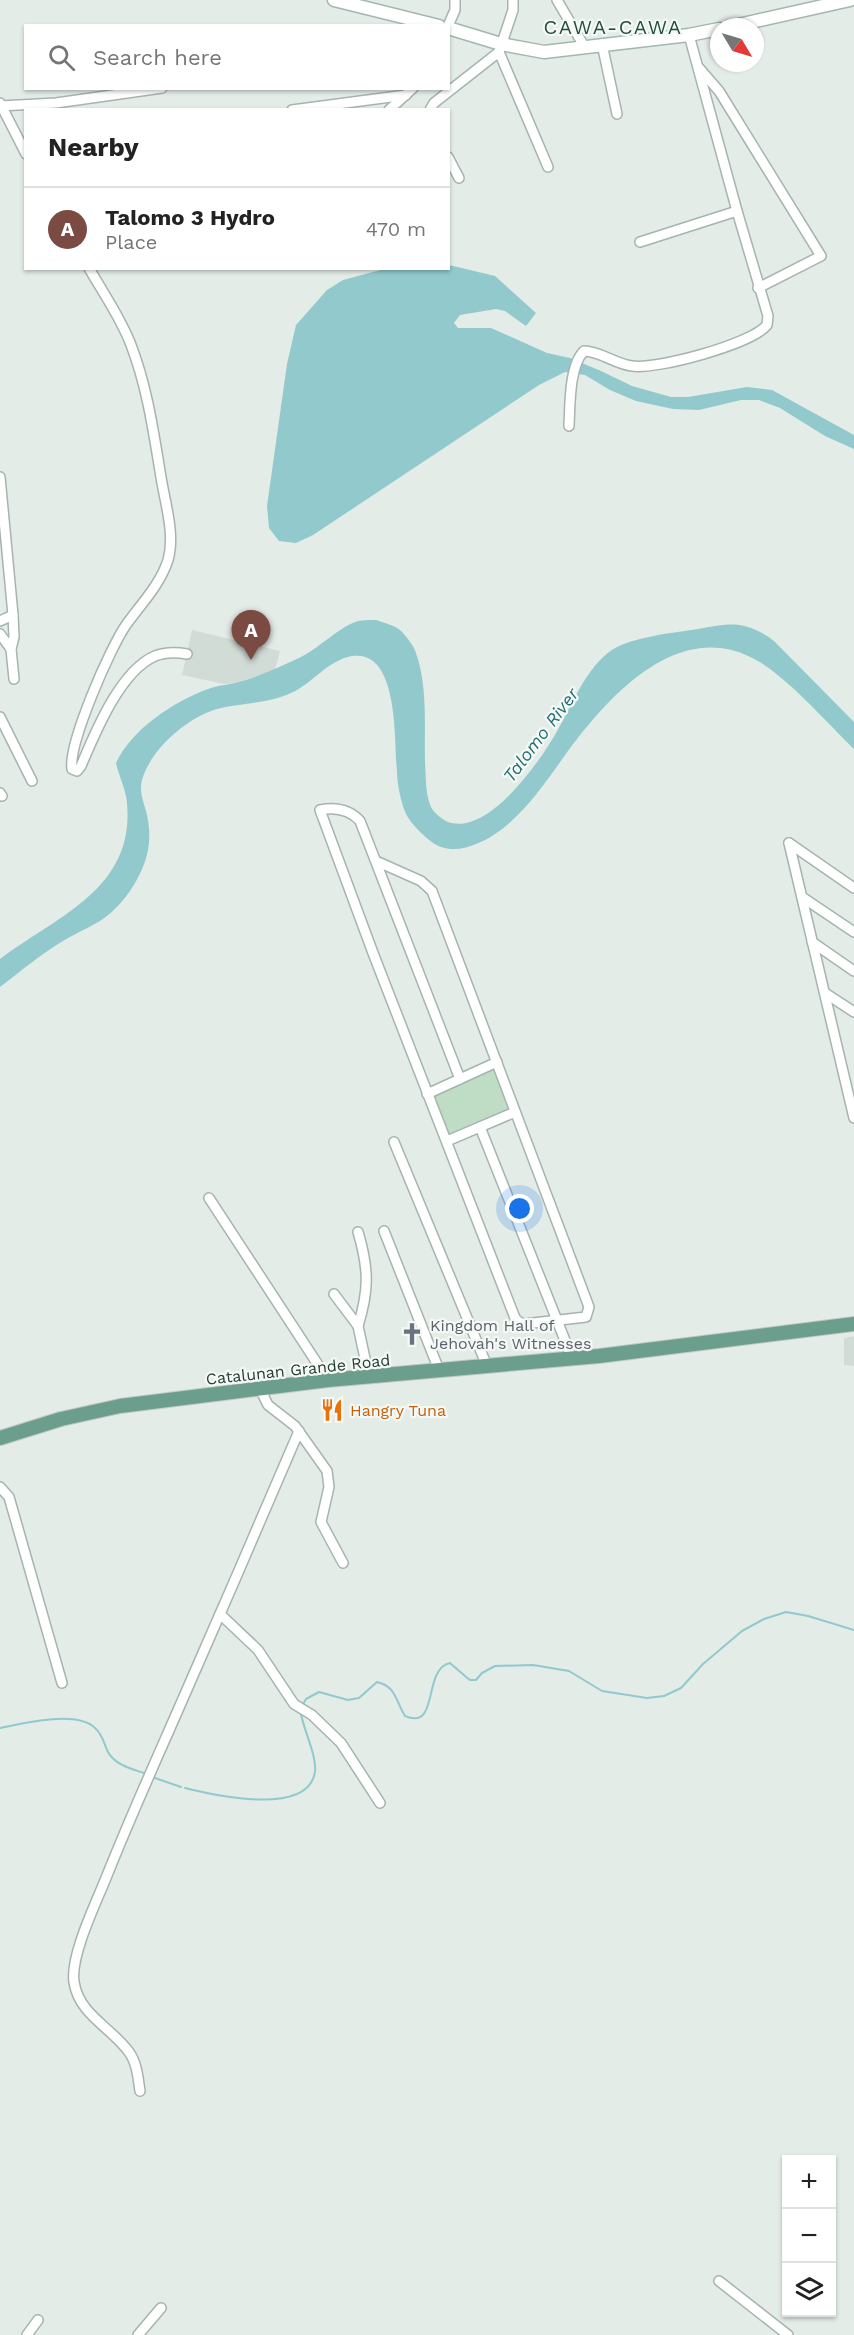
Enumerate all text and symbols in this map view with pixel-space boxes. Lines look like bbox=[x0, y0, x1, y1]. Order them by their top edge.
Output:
district label: CAWA-CAWA bbox=[544, 15, 682, 39]
north arrow bbox=[710, 18, 764, 72]
search box bbox=[24, 24, 450, 90]
icon: search bbox=[45, 41, 78, 74]
text: Search here bbox=[93, 45, 222, 70]
text: Nearby bbox=[48, 132, 139, 162]
text: Talomo 3 Hydro bbox=[105, 205, 275, 230]
text: A bbox=[61, 217, 74, 241]
text: 470 m bbox=[366, 217, 426, 241]
text: Place bbox=[105, 230, 157, 254]
pin: A bbox=[232, 610, 270, 660]
water label: Talomo River bbox=[498, 683, 583, 786]
your location bbox=[505, 1194, 534, 1223]
place label: Kingdom Hall of Jehovah's Witnesses bbox=[430, 1316, 591, 1353]
church icon: Kingdom Hall of Jehovah's Witnesses bbox=[399, 1321, 425, 1347]
street label: Catalunan Grande Road bbox=[205, 1350, 391, 1389]
restaurant icon: Hangry Tuna bbox=[319, 1397, 345, 1423]
place label: Hangry Tuna bbox=[350, 1401, 446, 1420]
map controls bbox=[782, 2155, 836, 2317]
button: + bbox=[782, 2155, 836, 2209]
button: − bbox=[782, 2209, 836, 2263]
button: layers bbox=[782, 2263, 836, 2317]

